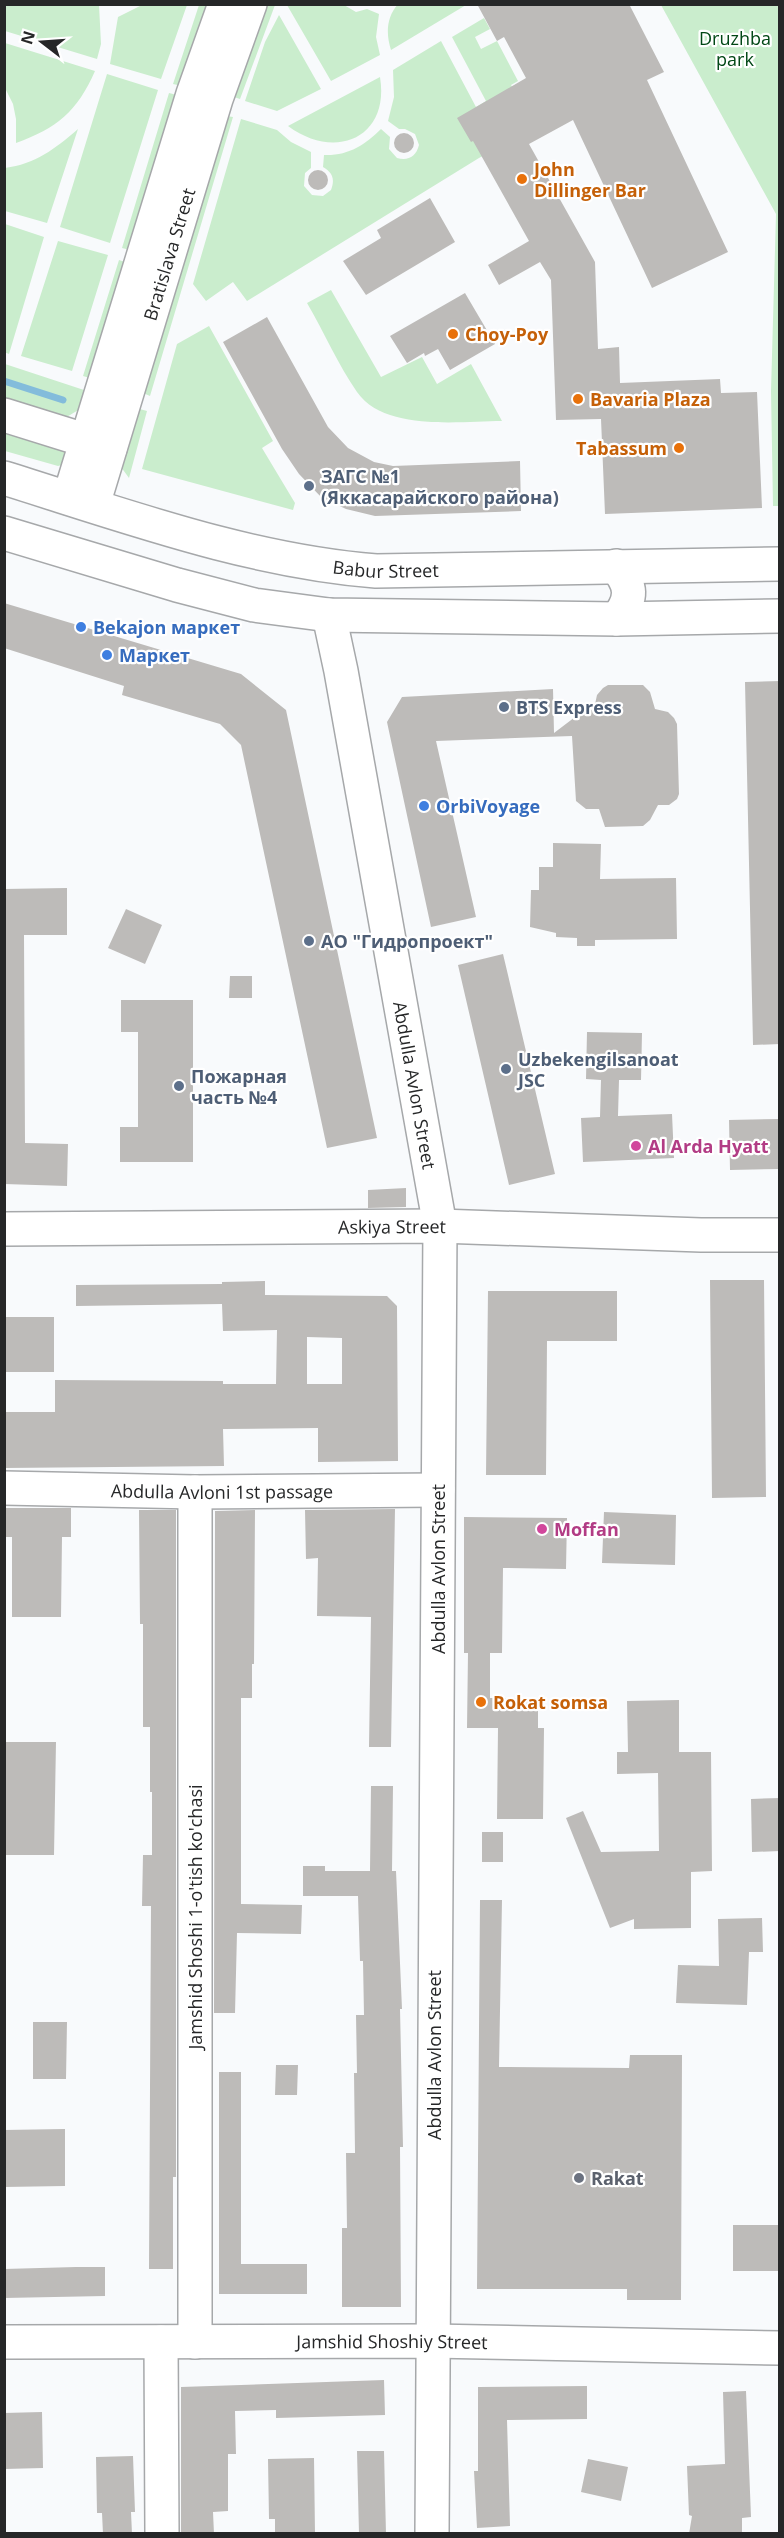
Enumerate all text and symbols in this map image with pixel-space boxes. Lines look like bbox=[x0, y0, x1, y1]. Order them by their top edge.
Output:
north arrow bbox=[12, 12, 72, 72]
park label: Druzhba park bbox=[699, 26, 771, 71]
text: N bbox=[15, 28, 40, 47]
place label: John Dillinger Bar bbox=[532, 157, 646, 202]
marker: John Dillinger Bar bbox=[515, 172, 529, 186]
street label: Bratislava Street bbox=[138, 185, 200, 323]
place label: Choy-Poy bbox=[465, 322, 549, 346]
marker: Choy-Poy bbox=[446, 327, 460, 341]
place label: Bavaria Plaza bbox=[590, 387, 711, 411]
marker: Bavaria Plaza bbox=[571, 392, 585, 406]
place label: Tabassum bbox=[576, 436, 667, 460]
marker: Tabassum bbox=[672, 441, 686, 455]
place label: ЗАГС №1 (Яккасарайского района) bbox=[321, 464, 559, 509]
marker: ЗАГС №1 (Яккасарайского района) bbox=[302, 479, 316, 493]
street label: Babur Street bbox=[331, 554, 439, 583]
place label: Bekajon маркет bbox=[93, 615, 240, 639]
marker: Bekajon маркет bbox=[74, 620, 88, 634]
place label: Маркет bbox=[119, 643, 190, 667]
marker: Маркет bbox=[100, 648, 114, 662]
place label: BTS Express bbox=[516, 695, 622, 719]
marker: BTS Express bbox=[497, 700, 511, 714]
place label: OrbiVoyage bbox=[436, 794, 540, 818]
marker: OrbiVoyage bbox=[417, 799, 431, 813]
place label: АО "Гидропроект" bbox=[321, 929, 493, 953]
marker: АО "Гидропроект" bbox=[302, 934, 316, 948]
street label: Abdulla Avlon Street bbox=[388, 999, 442, 1171]
place label: Uzbekengilsanoat JSC bbox=[516, 1047, 679, 1092]
marker: Uzbekengilsanoat JSC bbox=[499, 1062, 513, 1076]
place label: Пожарная часть №4 bbox=[191, 1064, 287, 1109]
marker: Пожарная часть №4 bbox=[172, 1079, 186, 1093]
place label: Al Arda Hyatt bbox=[648, 1134, 769, 1158]
marker: Al Arda Hyatt bbox=[629, 1139, 643, 1153]
street label: Askiya Street bbox=[338, 1214, 446, 1239]
street label: Abdulla Avloni 1st passage bbox=[111, 1478, 333, 1504]
street label: Abdulla Avlon Street bbox=[426, 1484, 450, 1654]
place label: Moffan bbox=[554, 1517, 619, 1541]
marker: Moffan bbox=[535, 1522, 549, 1536]
place label: Rokat somsa bbox=[493, 1690, 608, 1714]
marker: Rokat somsa bbox=[474, 1695, 488, 1709]
street label: Jamshid Shoshi 1-o'tish ko'chasi bbox=[183, 1784, 207, 2052]
street label: Abdulla Avlon Street bbox=[422, 1970, 446, 2140]
place label: Rakat bbox=[591, 2166, 644, 2190]
marker: Rakat bbox=[572, 2171, 586, 2185]
street label: Jamshid Shoshiy Street bbox=[294, 2329, 488, 2354]

